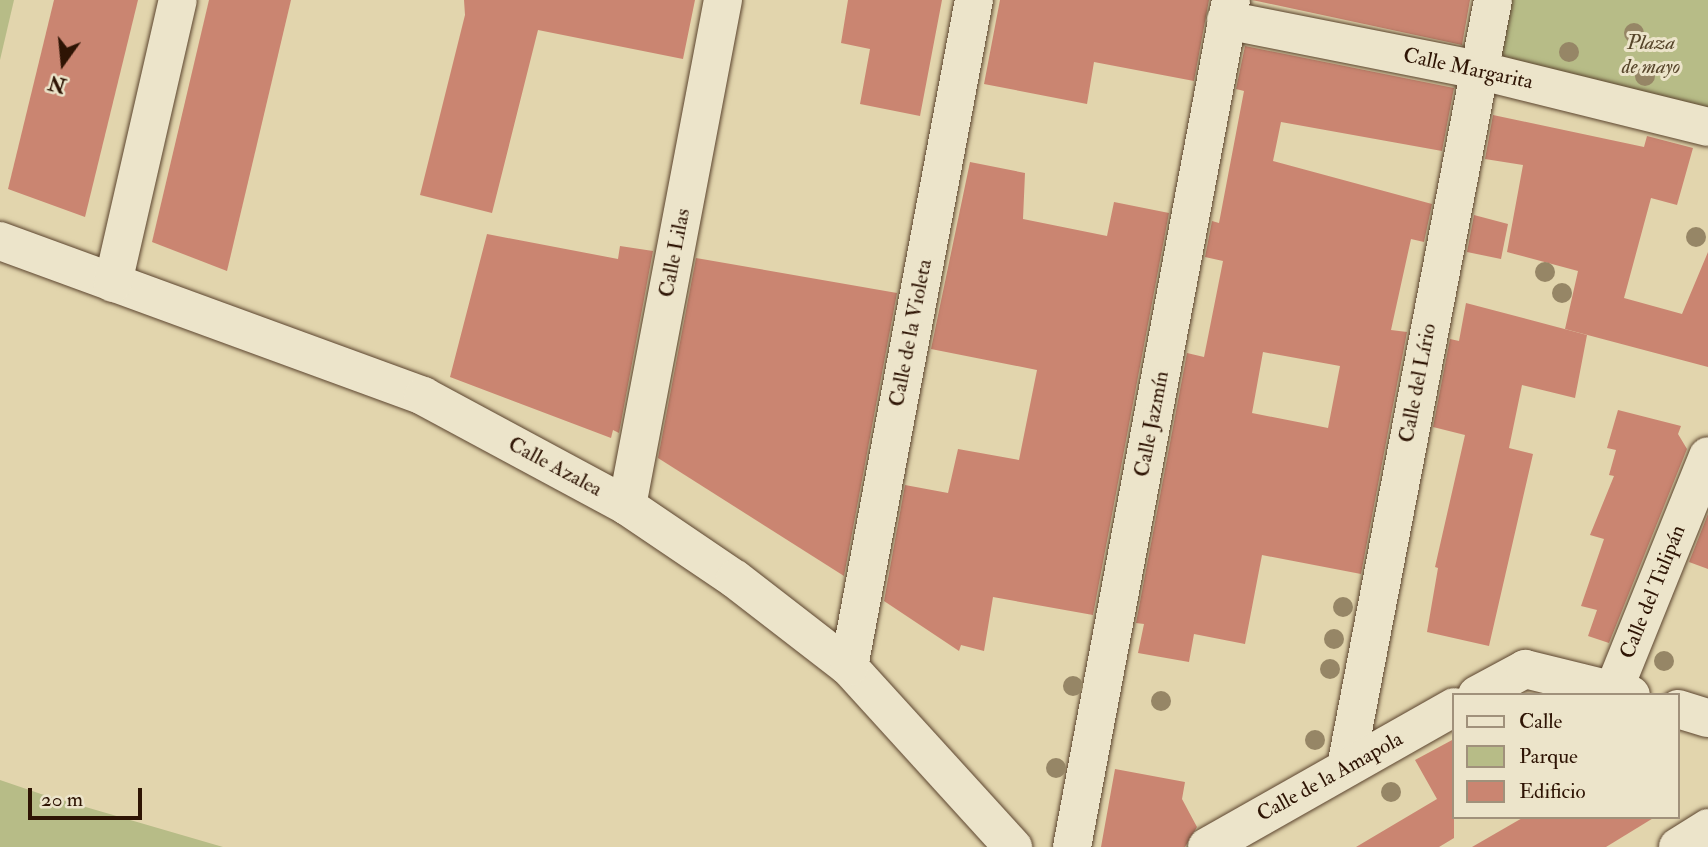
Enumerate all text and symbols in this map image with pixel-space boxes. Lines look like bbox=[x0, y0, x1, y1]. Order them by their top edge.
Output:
north arrow bbox=[28, 28, 98, 98]
park label: Plaza de mayo bbox=[1622, 30, 1680, 80]
street label: Calle Margarita bbox=[1401, 43, 1535, 95]
text: N bbox=[46, 69, 69, 97]
street label: Calle Lilas bbox=[654, 207, 696, 299]
street label: Calle de la Violeta bbox=[884, 257, 938, 409]
street label: Calle del Lírio bbox=[1394, 321, 1442, 445]
street label: Calle Jazmín bbox=[1129, 369, 1175, 479]
street label: Calle Azalea bbox=[504, 432, 606, 502]
street label: Calle del Tulipán bbox=[1615, 521, 1691, 663]
legend bbox=[1452, 693, 1680, 819]
text: Calle bbox=[1519, 708, 1562, 735]
street label: Calle de la Amapola bbox=[1253, 727, 1407, 827]
text: Parque bbox=[1519, 743, 1578, 770]
scale bar bbox=[32, 774, 145, 818]
text: Edificio bbox=[1519, 778, 1586, 805]
text: 20 m bbox=[41, 786, 83, 813]

